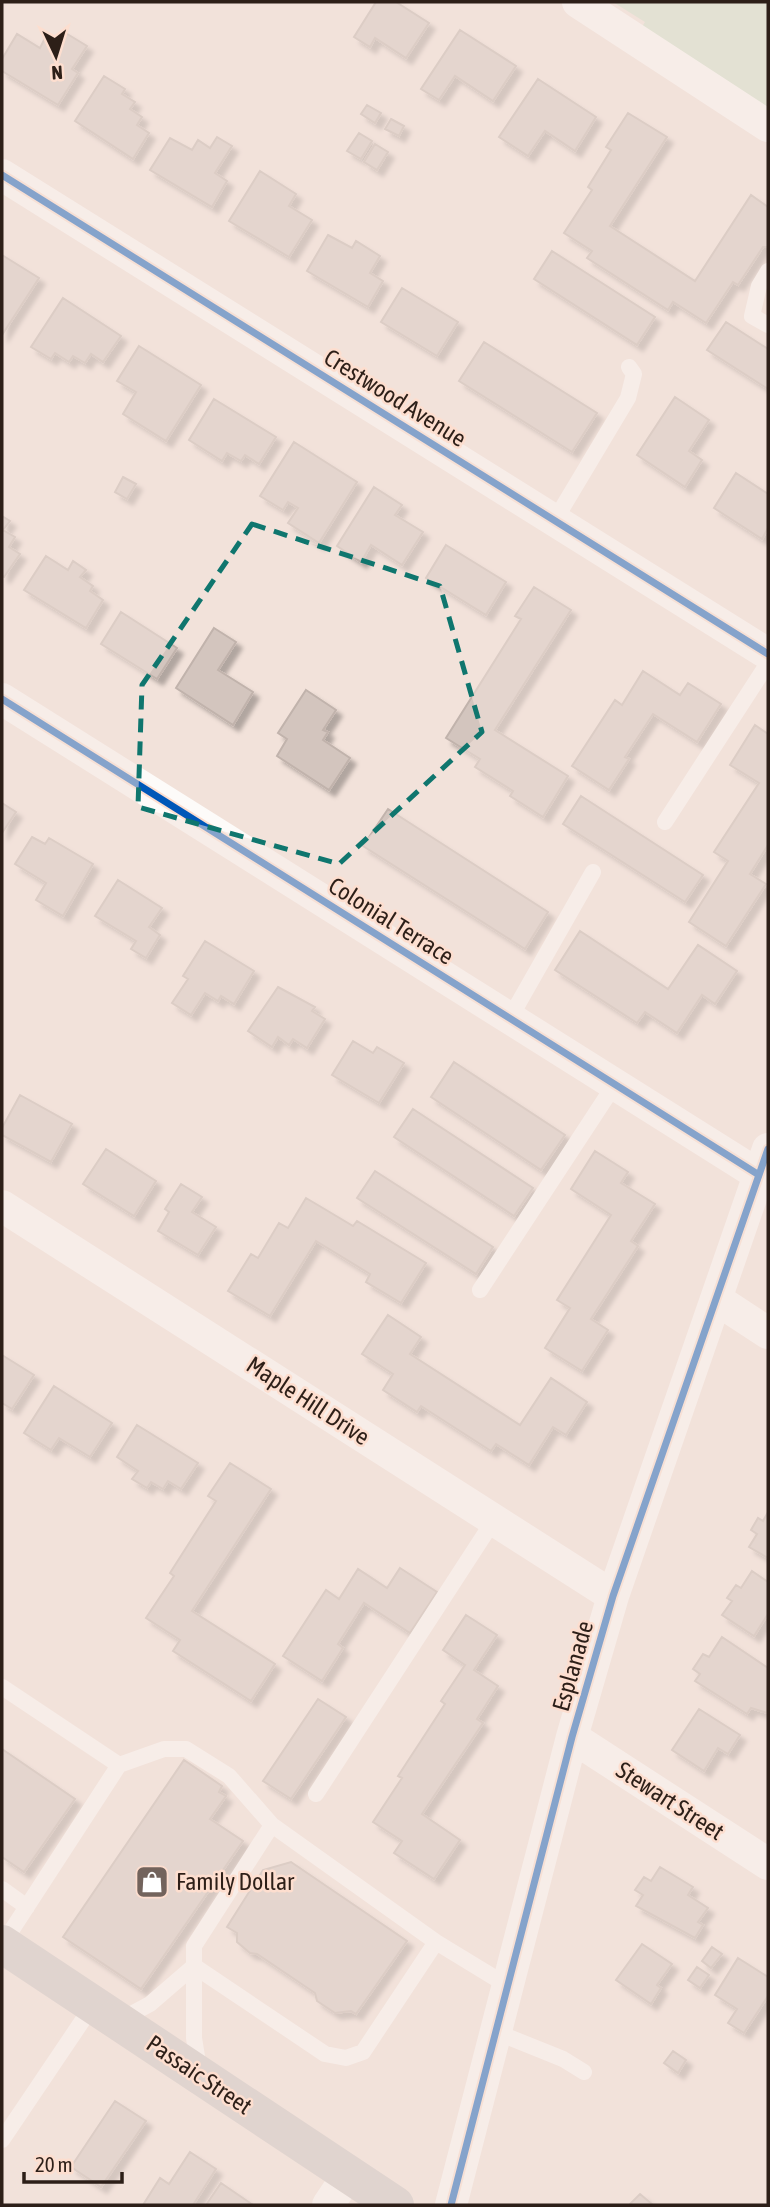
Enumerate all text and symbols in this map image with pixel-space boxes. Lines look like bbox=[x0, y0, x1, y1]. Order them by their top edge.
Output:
north arrow bbox=[21, 21, 91, 91]
text: N bbox=[51, 62, 64, 84]
street label: Crestwood Avenue bbox=[319, 343, 471, 452]
street label: Colonial Terrace bbox=[324, 871, 459, 970]
street label: Maple Hill Drive bbox=[242, 1351, 375, 1450]
street label: Esplanade bbox=[547, 1618, 598, 1714]
street label: Stewart Street bbox=[612, 1756, 729, 1845]
shop icon: Family Dollar bbox=[133, 1863, 171, 1901]
place label: Family Dollar bbox=[176, 1868, 295, 1895]
street label: Passaic Street bbox=[142, 2030, 257, 2120]
scale bar bbox=[24, 2140, 122, 2184]
text: 20 m bbox=[35, 2152, 73, 2176]

